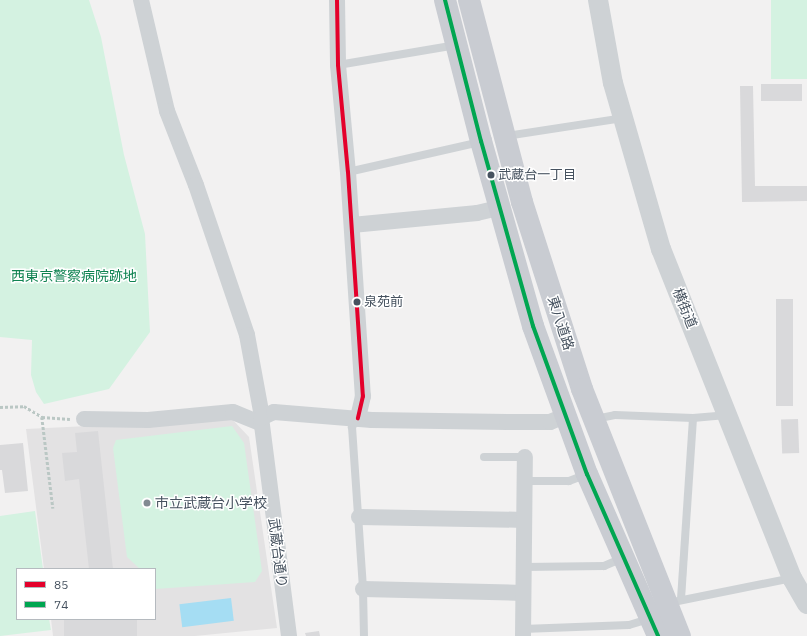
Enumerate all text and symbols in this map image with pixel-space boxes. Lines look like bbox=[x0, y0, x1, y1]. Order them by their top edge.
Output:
place label: 武蔵台一丁目 bbox=[498, 167, 576, 183]
marker: 武蔵台一丁目 bbox=[486, 170, 496, 180]
park label: 西東京警察病院跡地 bbox=[11, 268, 137, 284]
street label: 横街道 bbox=[669, 285, 701, 331]
place label: 泉苑前 bbox=[364, 294, 403, 310]
street label: 東八道路 bbox=[544, 294, 578, 352]
marker: 泉苑前 bbox=[352, 297, 362, 307]
place label: 市立武蔵台小学校 bbox=[155, 495, 267, 511]
marker: 市立武蔵台小学校 bbox=[142, 498, 152, 508]
street label: 武蔵台通り bbox=[265, 517, 291, 589]
legend bbox=[16, 568, 156, 620]
text: 85 bbox=[54, 577, 68, 592]
text: 74 bbox=[54, 597, 68, 612]

